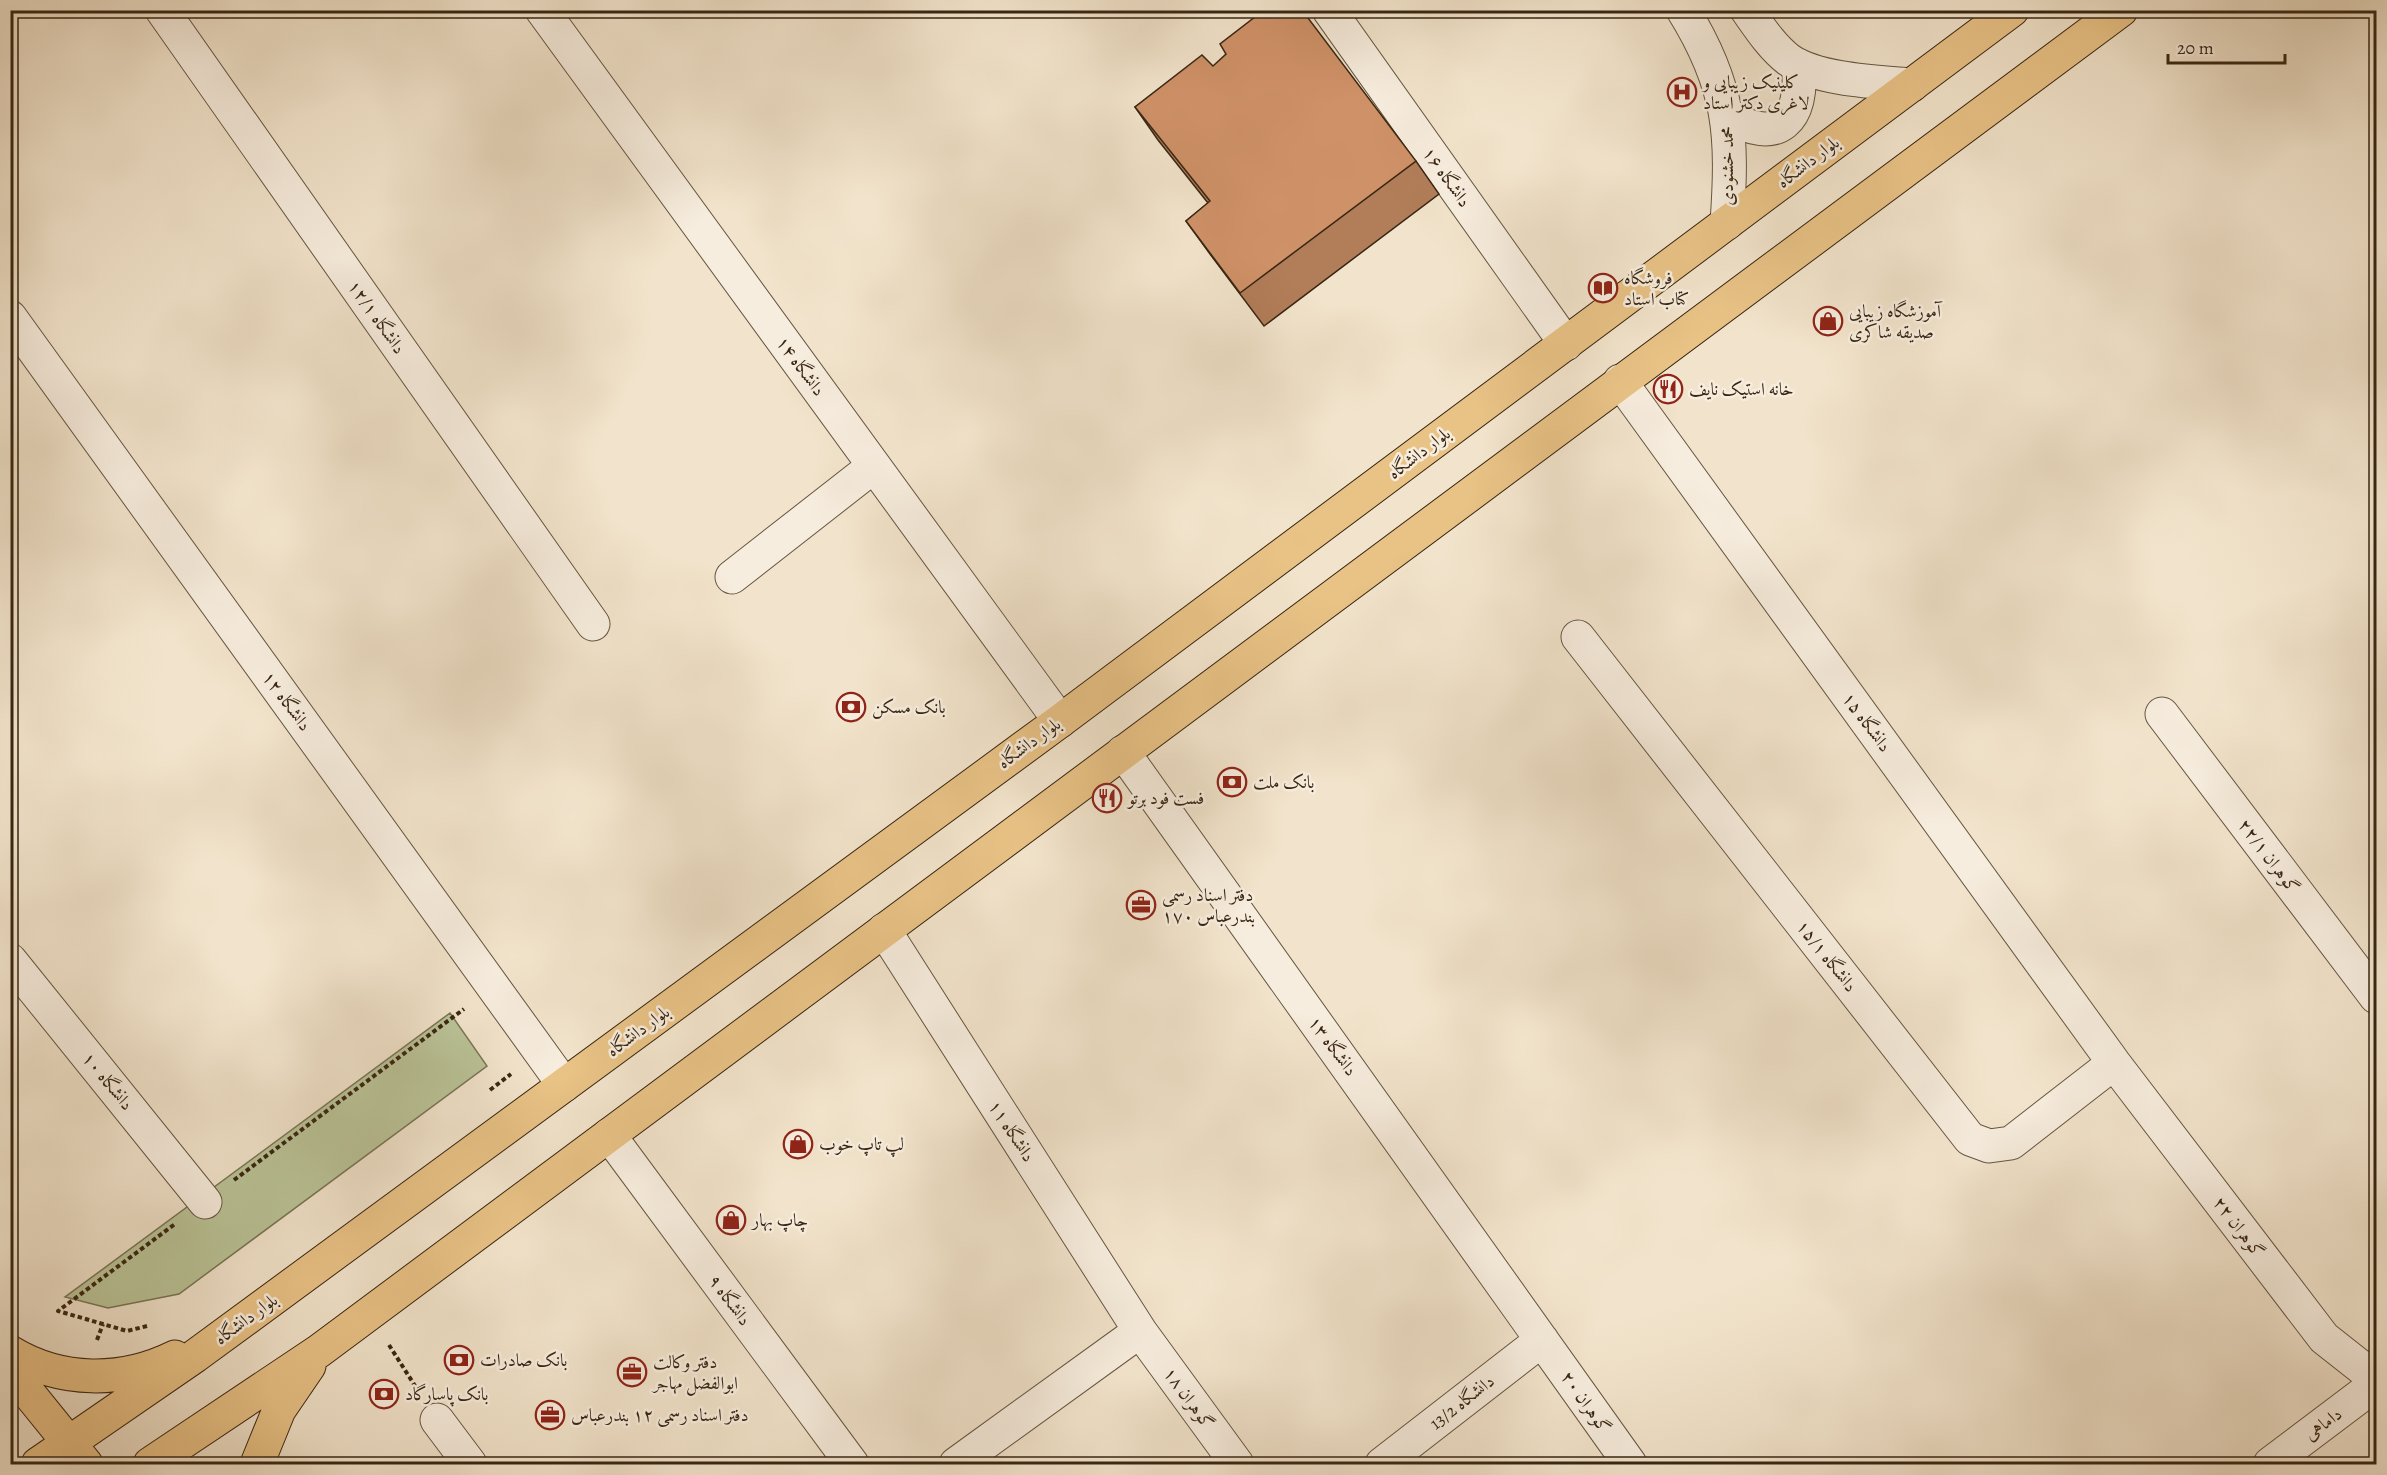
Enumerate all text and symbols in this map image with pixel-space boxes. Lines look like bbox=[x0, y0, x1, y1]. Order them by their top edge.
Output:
scale bar bbox=[2168, 27, 2285, 65]
text: 20 m bbox=[2177, 36, 2214, 60]
place label: کلینیک زیبایی و لاغری دکتر استاد bbox=[1701, 70, 1810, 116]
hospital icon: کلینیک زیبایی و لاغری دکتر استاد bbox=[1666, 76, 1698, 108]
street label: محمد خشنودی bbox=[1715, 126, 1739, 206]
street label: بلوار دانشگاه bbox=[1772, 131, 1844, 193]
street label: دانشگاه ۱۶ bbox=[1417, 142, 1477, 212]
place label: فروشگاه کتاب استاد bbox=[1624, 266, 1689, 311]
library icon: فروشگاه کتاب استاد bbox=[1587, 272, 1619, 304]
street label: دانشگاه ۱۲/۱ bbox=[343, 275, 411, 359]
place label: آموزشگاه زیبایی صدیقه شاکری bbox=[1849, 299, 1943, 344]
shop icon: آموزشگاه زیبایی صدیقه شاکری bbox=[1812, 305, 1844, 337]
street label: دانشگاه ۱۴ bbox=[771, 331, 831, 401]
restaurant icon: خانه استیک نایف bbox=[1652, 373, 1684, 405]
place label: خانه استیک نایف bbox=[1689, 377, 1794, 401]
street label: بلوار دانشگاه bbox=[1383, 422, 1455, 484]
street label: دانشگاه ۱۲ bbox=[257, 666, 317, 736]
street label: دانشگاه ۱۵ bbox=[1837, 687, 1897, 757]
bank icon: بانک مسکن bbox=[835, 691, 867, 723]
place label: بانک مسکن bbox=[872, 695, 946, 719]
street label: بلوار دانشگاه bbox=[993, 712, 1065, 774]
bank icon: بانک ملت bbox=[1216, 766, 1248, 798]
place label: بانک ملت bbox=[1253, 770, 1314, 794]
restaurant icon: فست فود برتو bbox=[1091, 782, 1123, 814]
place label: فست فود برتو bbox=[1126, 786, 1204, 810]
street label: گوهران ۲۲/۱ bbox=[2233, 814, 2305, 898]
place label: دفتر اسناد رسمی ۱۷۰ بندرعباس bbox=[1162, 883, 1255, 928]
office icon: دفتر اسناد رسمی ۱۷۰ بندرعباس bbox=[1125, 889, 1157, 921]
street label: دانشگاه ۱۵/۱ bbox=[1791, 915, 1863, 997]
street label: بلوار دانشگاه bbox=[602, 1000, 674, 1062]
street label: دانشگاه ۱۳ bbox=[1303, 1011, 1363, 1081]
street label: دانشگاه ۱۰ bbox=[77, 1047, 139, 1115]
street label: دانشگاه ۱۱ bbox=[983, 1096, 1041, 1166]
shop icon: لپ تاپ خوب bbox=[782, 1128, 814, 1160]
place label: لپ تاپ خوب bbox=[819, 1132, 904, 1158]
street label: گوهران ۲۲ bbox=[2208, 1191, 2270, 1263]
shop icon: چاپ بهار bbox=[715, 1204, 747, 1236]
place label: چاپ بهار bbox=[750, 1208, 808, 1233]
street label: دانشگاه ۹ bbox=[703, 1269, 757, 1331]
street label: بلوار دانشگاه bbox=[210, 1288, 282, 1350]
bank icon: بانک صادرات bbox=[443, 1344, 475, 1376]
place label: بانک صادرات bbox=[480, 1348, 567, 1372]
place label: دفتر وکالت ابوالفضل مهاجر bbox=[651, 1350, 738, 1396]
office icon: دفتر وکالت ابوالفضل مهاجر bbox=[616, 1356, 648, 1388]
street label: گوهران ۱۸ bbox=[1158, 1362, 1220, 1434]
street label: گوهران ۲۰ bbox=[1556, 1366, 1616, 1438]
street label: دانشگاه 13/2 bbox=[1425, 1369, 1499, 1435]
bank icon: بانک پاسارگاد bbox=[368, 1378, 400, 1410]
place label: بانک پاسارگاد bbox=[405, 1382, 488, 1407]
office icon: دفتر اسناد رسمی ۱۲ بندرعباس bbox=[534, 1399, 566, 1431]
street label: داماهی bbox=[2299, 1402, 2347, 1446]
place label: دفتر اسناد رسمی ۱۲ بندرعباس bbox=[571, 1403, 749, 1427]

